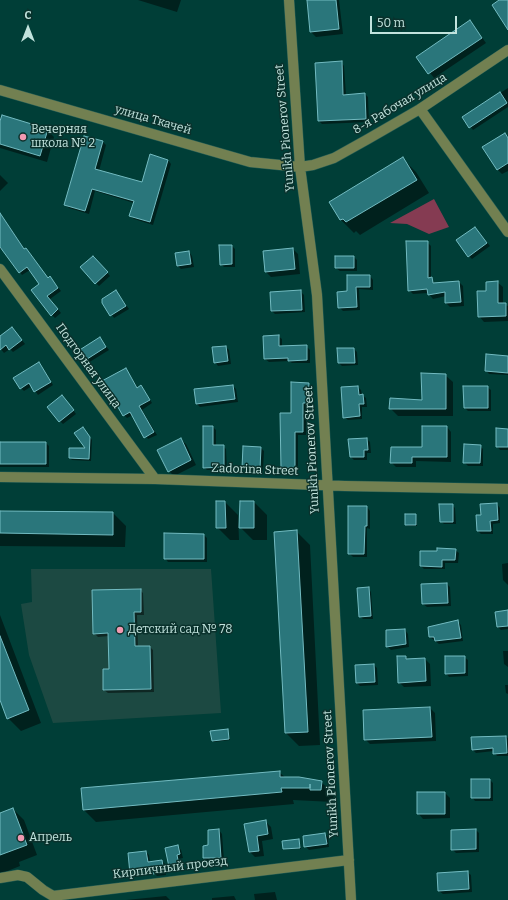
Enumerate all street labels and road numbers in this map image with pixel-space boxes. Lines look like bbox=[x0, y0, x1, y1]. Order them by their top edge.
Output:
street label: Yunikh Pionerov Street bbox=[272, 64, 298, 192]
street label: 8-я Рабочая улица bbox=[351, 70, 449, 138]
street label: улица Ткачей bbox=[113, 102, 193, 138]
street label: Подгорная улица bbox=[52, 321, 124, 411]
street label: Yunikh Pionerov Street bbox=[301, 386, 323, 514]
street label: Zadorina Street bbox=[211, 461, 299, 479]
street label: Yunikh Pionerov Street bbox=[320, 710, 342, 838]
street label: Кирпичный проезд bbox=[112, 854, 228, 882]

